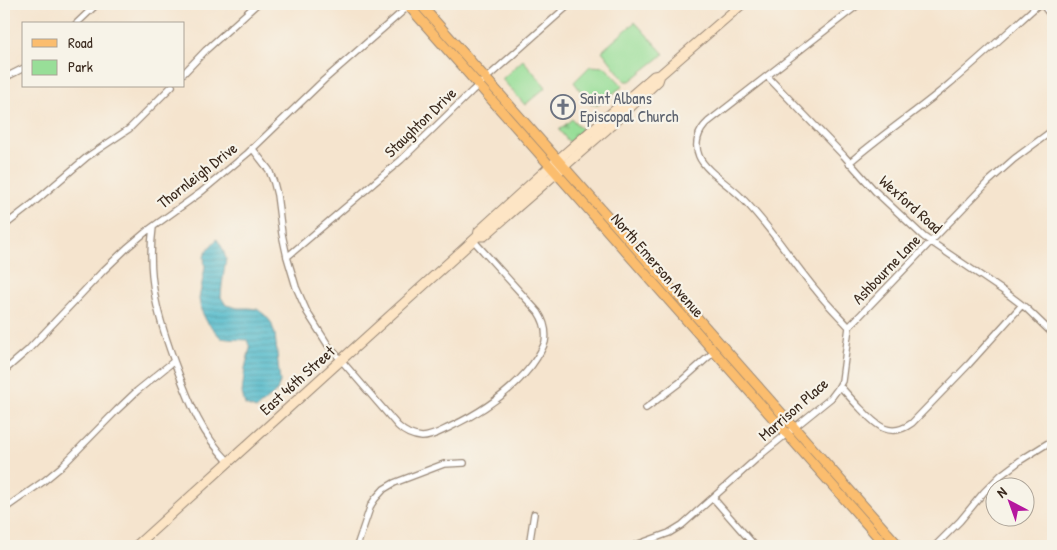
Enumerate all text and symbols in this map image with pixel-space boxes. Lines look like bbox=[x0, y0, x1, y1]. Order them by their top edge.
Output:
legend bbox=[22, 22, 185, 88]
text: Road bbox=[68, 32, 93, 53]
text: Park bbox=[68, 56, 93, 77]
street label: Staughton Drive bbox=[379, 82, 461, 162]
place label: Saint Albans Episcopal Church bbox=[580, 87, 679, 127]
church icon: Saint Albans Episcopal Church bbox=[550, 94, 576, 120]
street label: Thornleigh Drive bbox=[152, 136, 242, 213]
street label: Wexford Road bbox=[875, 170, 947, 238]
street label: North Emerson Avenue bbox=[607, 208, 710, 322]
street label: Ashbourne Lane bbox=[847, 229, 925, 309]
street label: East 46th Street bbox=[255, 340, 340, 420]
street label: Marrison Place bbox=[753, 372, 833, 446]
north arrow bbox=[984, 478, 1034, 528]
text: N bbox=[992, 482, 1011, 501]

